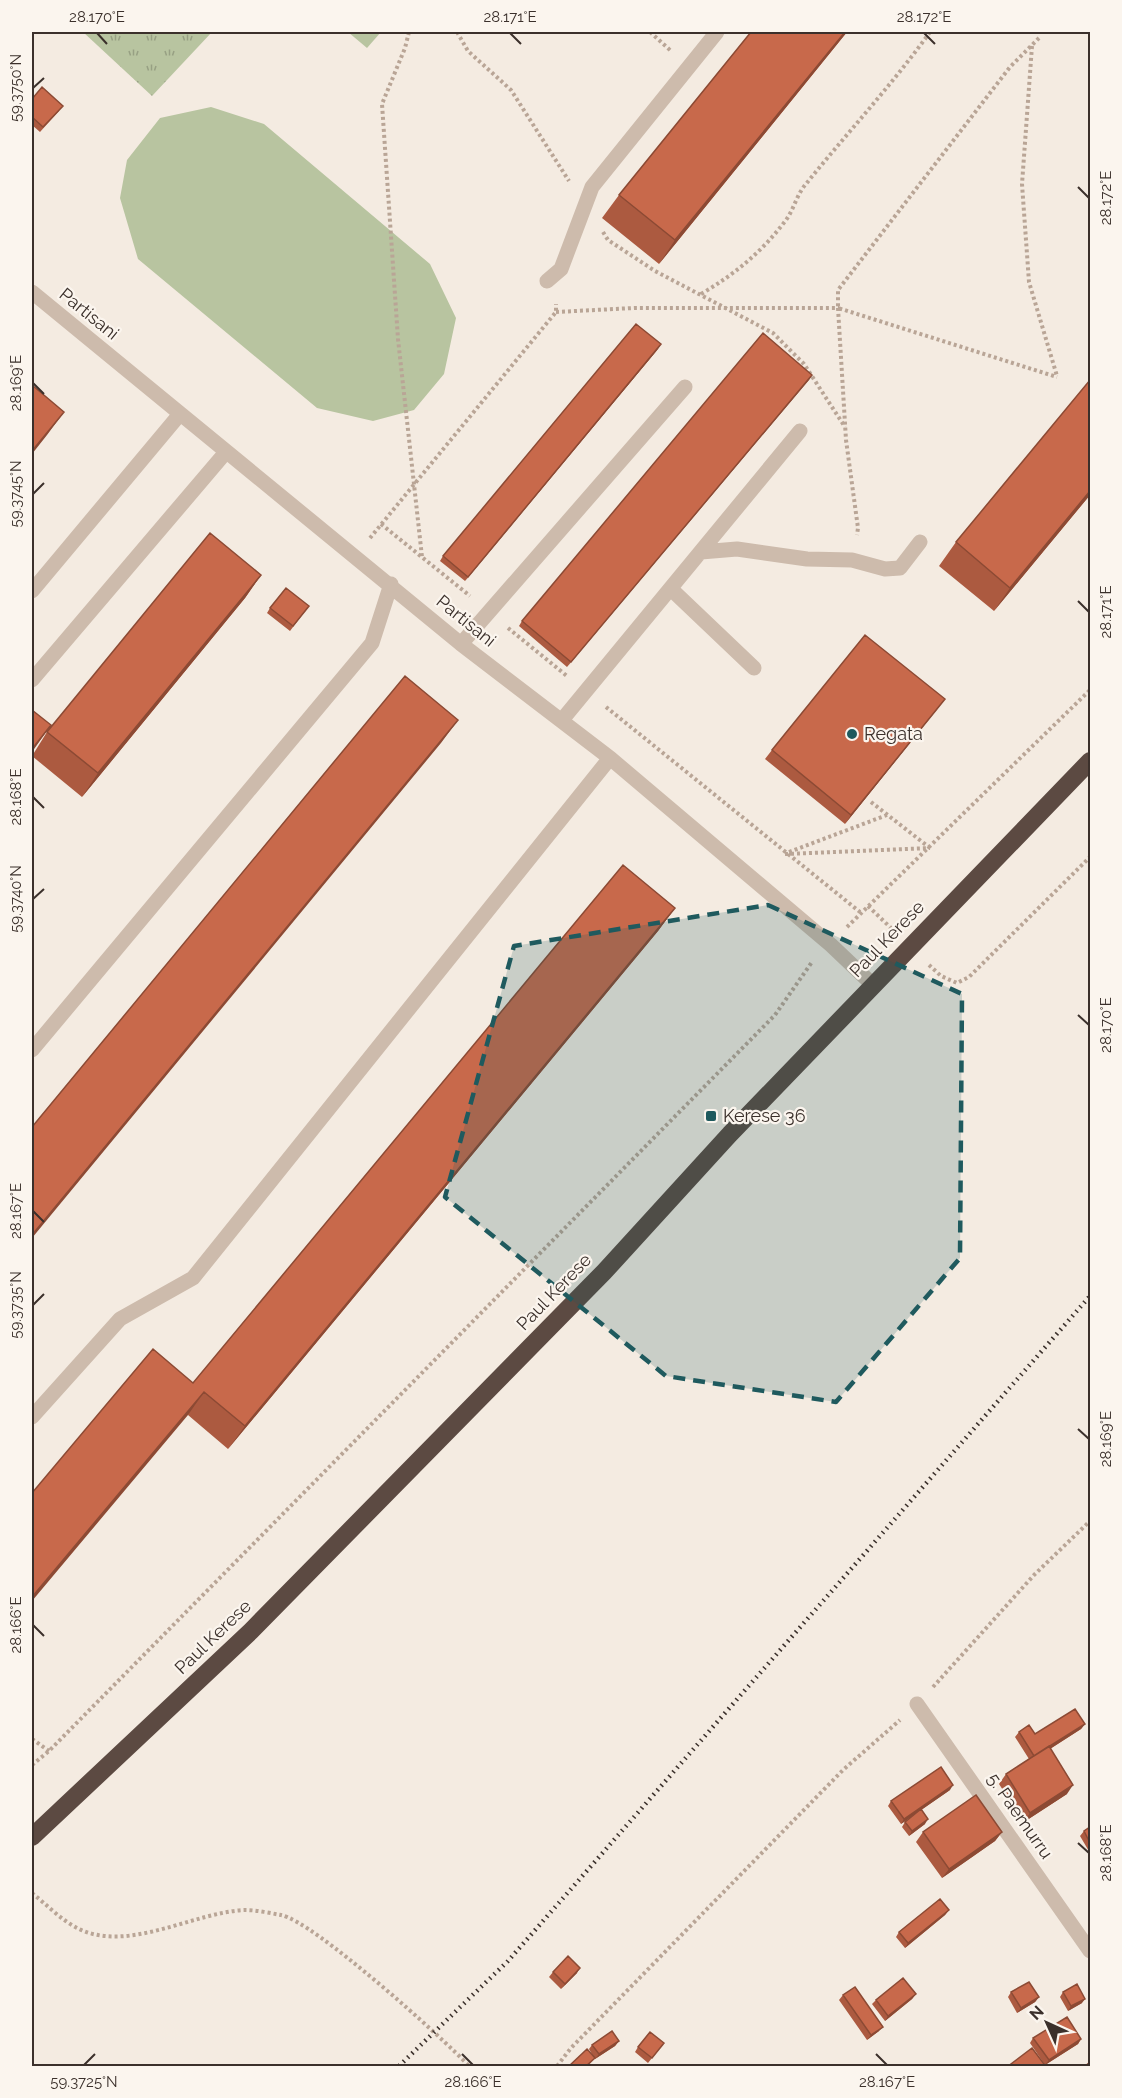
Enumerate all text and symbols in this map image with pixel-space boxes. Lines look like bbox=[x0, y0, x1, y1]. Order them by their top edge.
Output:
text: 28.170°E bbox=[69, 8, 125, 26]
text: 28.171°E bbox=[483, 8, 537, 26]
text: 28.172°E bbox=[897, 8, 951, 26]
text: 59.3750°N bbox=[7, 54, 25, 122]
text: 28.172°E bbox=[1097, 171, 1115, 225]
street label: Partisani bbox=[55, 283, 123, 344]
text: 28.169°E bbox=[7, 355, 25, 411]
text: 59.3745°N bbox=[7, 461, 25, 527]
text: 28.171°E bbox=[1097, 585, 1115, 639]
street label: Partisani bbox=[432, 590, 500, 651]
place label: Regata bbox=[864, 723, 923, 744]
marker: Regata bbox=[845, 727, 859, 741]
text: 28.168°E bbox=[7, 768, 25, 826]
text: 59.3740°N bbox=[7, 865, 25, 933]
street label: Paul Kerese bbox=[845, 896, 929, 981]
text: 28.170°E bbox=[1097, 997, 1115, 1053]
place label: Kerese 36 bbox=[723, 1105, 806, 1126]
marker: Kerese 36 bbox=[704, 1109, 718, 1123]
text: 28.167°E bbox=[7, 1183, 25, 1239]
street label: Paul Kerese bbox=[512, 1249, 596, 1334]
text: 59.3735°N bbox=[7, 1271, 25, 1339]
text: 28.169°E bbox=[1097, 1411, 1115, 1467]
street label: Paul Kerese bbox=[170, 1595, 255, 1678]
text: 28.166°E bbox=[7, 1596, 25, 1654]
street label: 5. Paemurru bbox=[983, 1769, 1058, 1863]
text: 28.168°E bbox=[1097, 1824, 1115, 1882]
north arrow bbox=[1017, 1993, 1077, 2053]
text: N bbox=[1026, 2002, 1048, 2024]
text: 59.3725°N bbox=[50, 2073, 118, 2091]
text: 28.166°E bbox=[444, 2073, 502, 2091]
text: 28.167°E bbox=[859, 2073, 915, 2091]

